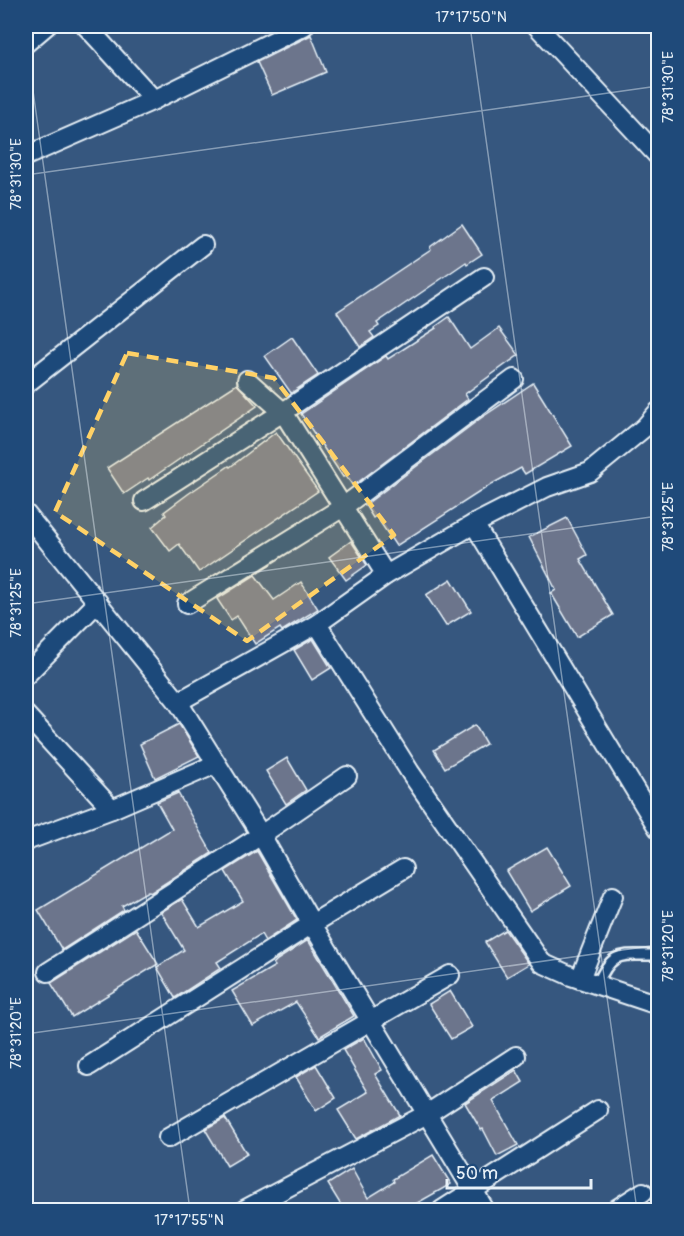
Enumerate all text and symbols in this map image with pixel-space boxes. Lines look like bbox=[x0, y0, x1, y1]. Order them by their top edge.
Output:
text: 17°17'50"N bbox=[435, 8, 507, 27]
text: 78°31'30"E bbox=[659, 51, 678, 123]
text: 78°31'30"E bbox=[7, 138, 26, 210]
text: 78°31'25"E bbox=[659, 482, 678, 552]
text: 78°31'25"E bbox=[7, 568, 26, 638]
text: 78°31'20"E bbox=[659, 910, 678, 982]
text: 78°31'20"E bbox=[7, 997, 26, 1069]
scale bar bbox=[447, 1152, 591, 1190]
text: 50 m bbox=[456, 1162, 498, 1185]
text: 17°17'55"N bbox=[154, 1211, 224, 1230]

